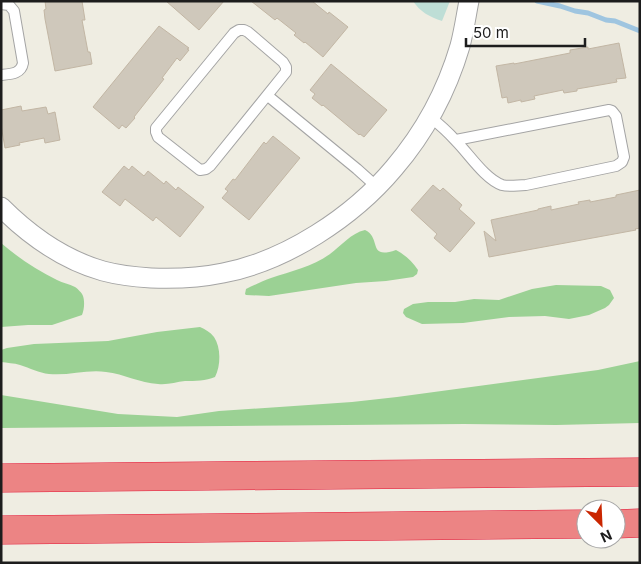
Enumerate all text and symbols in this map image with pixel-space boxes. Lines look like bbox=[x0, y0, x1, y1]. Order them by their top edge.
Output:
scale bar bbox=[466, 15, 585, 47]
text: 50 m bbox=[473, 23, 509, 42]
north arrow bbox=[576, 499, 626, 549]
text: N bbox=[598, 526, 615, 546]

